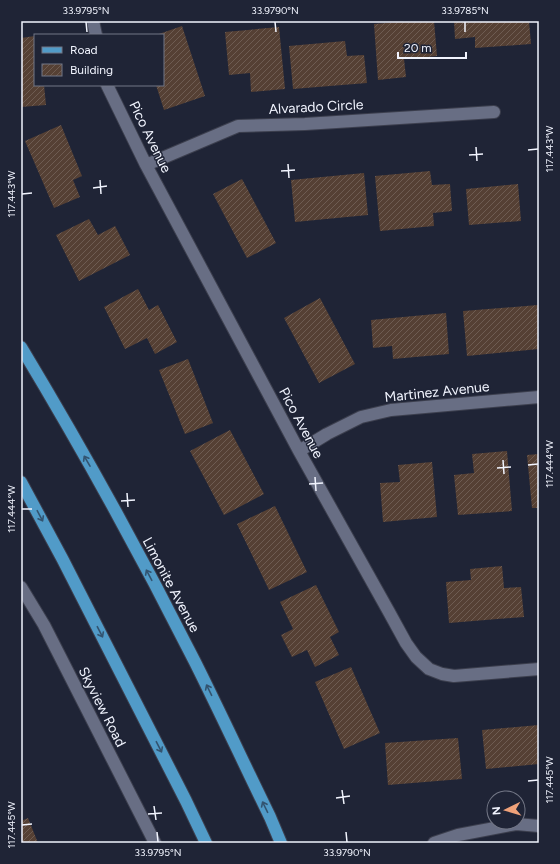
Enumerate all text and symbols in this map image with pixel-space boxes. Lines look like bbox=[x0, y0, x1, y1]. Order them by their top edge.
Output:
text: 33.9795°N bbox=[63, 4, 109, 17]
text: 33.9790°N bbox=[251, 4, 299, 17]
text: 33.9785°N bbox=[441, 4, 489, 17]
legend bbox=[34, 34, 164, 86]
scale bar bbox=[398, 34, 466, 60]
text: 20 m bbox=[404, 41, 432, 55]
text: Road bbox=[70, 43, 98, 57]
text: Building bbox=[70, 63, 113, 77]
street label: Alvarado Circle bbox=[268, 96, 364, 118]
street label: Pico Avenue bbox=[125, 98, 175, 176]
text: 117.443°W bbox=[543, 125, 556, 172]
text: 117.443°W bbox=[5, 170, 18, 217]
street label: Martinez Avenue bbox=[384, 378, 491, 406]
street label: Pico Avenue bbox=[275, 385, 327, 462]
text: 117.444°W bbox=[543, 440, 556, 488]
one-way arrow bbox=[83, 455, 91, 467]
text: 117.444°W bbox=[5, 485, 18, 533]
one-way arrow bbox=[36, 510, 44, 522]
street label: Limonite Avenue bbox=[139, 535, 203, 636]
one-way arrow bbox=[145, 569, 153, 581]
one-way arrow bbox=[97, 625, 104, 637]
street label: Skyview Road bbox=[75, 664, 129, 750]
one-way arrow bbox=[205, 685, 212, 697]
one-way arrow bbox=[156, 741, 163, 753]
text: 117.445°W bbox=[543, 756, 556, 804]
north arrow bbox=[486, 790, 526, 830]
text: 117.445°W bbox=[5, 801, 18, 849]
one-way arrow bbox=[261, 802, 268, 814]
text: N bbox=[490, 806, 503, 816]
text: 33.9795°N bbox=[135, 846, 181, 859]
text: 33.9790°N bbox=[323, 846, 371, 859]

